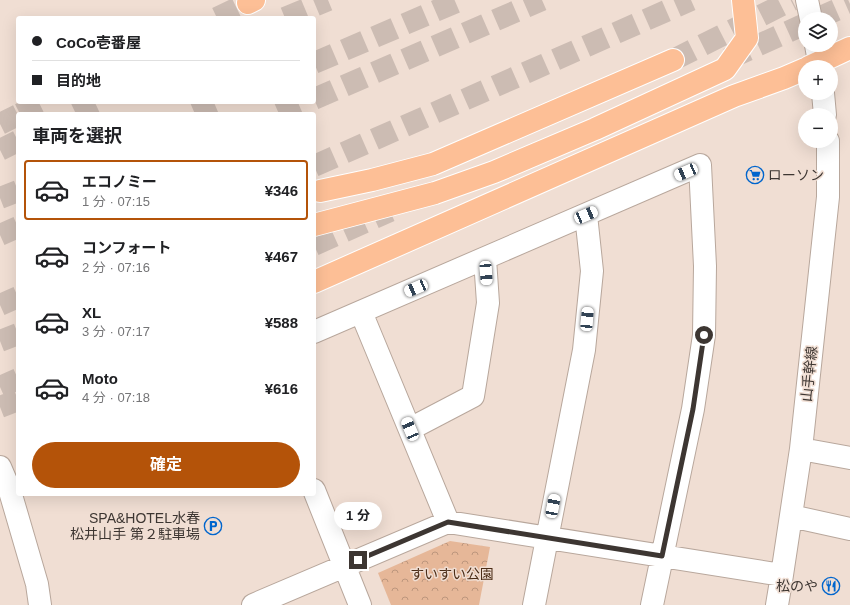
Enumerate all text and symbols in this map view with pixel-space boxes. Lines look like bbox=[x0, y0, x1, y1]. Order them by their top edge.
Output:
map controls bbox=[798, 12, 838, 148]
button: layers bbox=[798, 12, 838, 52]
text: CoCo壱番屋 bbox=[56, 34, 141, 51]
button: + bbox=[798, 60, 838, 100]
text: 目的地 bbox=[56, 72, 101, 89]
button: − bbox=[798, 108, 838, 148]
text: 車両を選択 bbox=[32, 126, 122, 146]
car bbox=[673, 162, 699, 182]
supermarket icon: ローソン bbox=[745, 165, 765, 185]
place label: ローソン bbox=[768, 167, 824, 183]
icon: car bbox=[34, 172, 70, 208]
text: エコノミー bbox=[82, 173, 157, 190]
text: ¥346 bbox=[265, 182, 298, 199]
text: 1 分 · 07:15 bbox=[82, 194, 150, 209]
car bbox=[573, 205, 599, 225]
icon: car bbox=[34, 238, 70, 274]
text: コンフォート bbox=[82, 239, 172, 256]
text: ¥467 bbox=[265, 248, 298, 265]
text: 2 分 · 07:16 bbox=[82, 260, 150, 275]
car bbox=[479, 261, 493, 285]
car bbox=[403, 278, 429, 298]
icon: car bbox=[34, 304, 70, 340]
text: XL bbox=[82, 304, 101, 321]
car bbox=[580, 307, 594, 331]
text: ¥588 bbox=[265, 314, 298, 331]
text: 3 分 · 07:17 bbox=[82, 324, 150, 339]
route start bbox=[695, 326, 713, 344]
street label: 山手幹線 bbox=[798, 345, 820, 403]
icon: car bbox=[34, 370, 70, 406]
text: Moto bbox=[82, 370, 118, 387]
text: ¥616 bbox=[265, 380, 298, 397]
text: 4 分 · 07:18 bbox=[82, 390, 150, 405]
car bbox=[400, 416, 420, 442]
button: 確定 bbox=[32, 442, 300, 488]
car bbox=[545, 493, 561, 519]
callout: 1 分 bbox=[334, 502, 382, 530]
text: 1 分 bbox=[346, 508, 370, 523]
place label: SPA&HOTEL水春 松井山手 第２駐車場 bbox=[70, 510, 200, 542]
parking icon: SPA&HOTEL水春 松井山手 第２駐車場 bbox=[203, 516, 223, 536]
route end bbox=[349, 551, 367, 569]
park label: すいすい公園 bbox=[410, 566, 494, 582]
restaurant icon: 松のや bbox=[821, 576, 841, 596]
place label: 松のや bbox=[776, 578, 818, 594]

